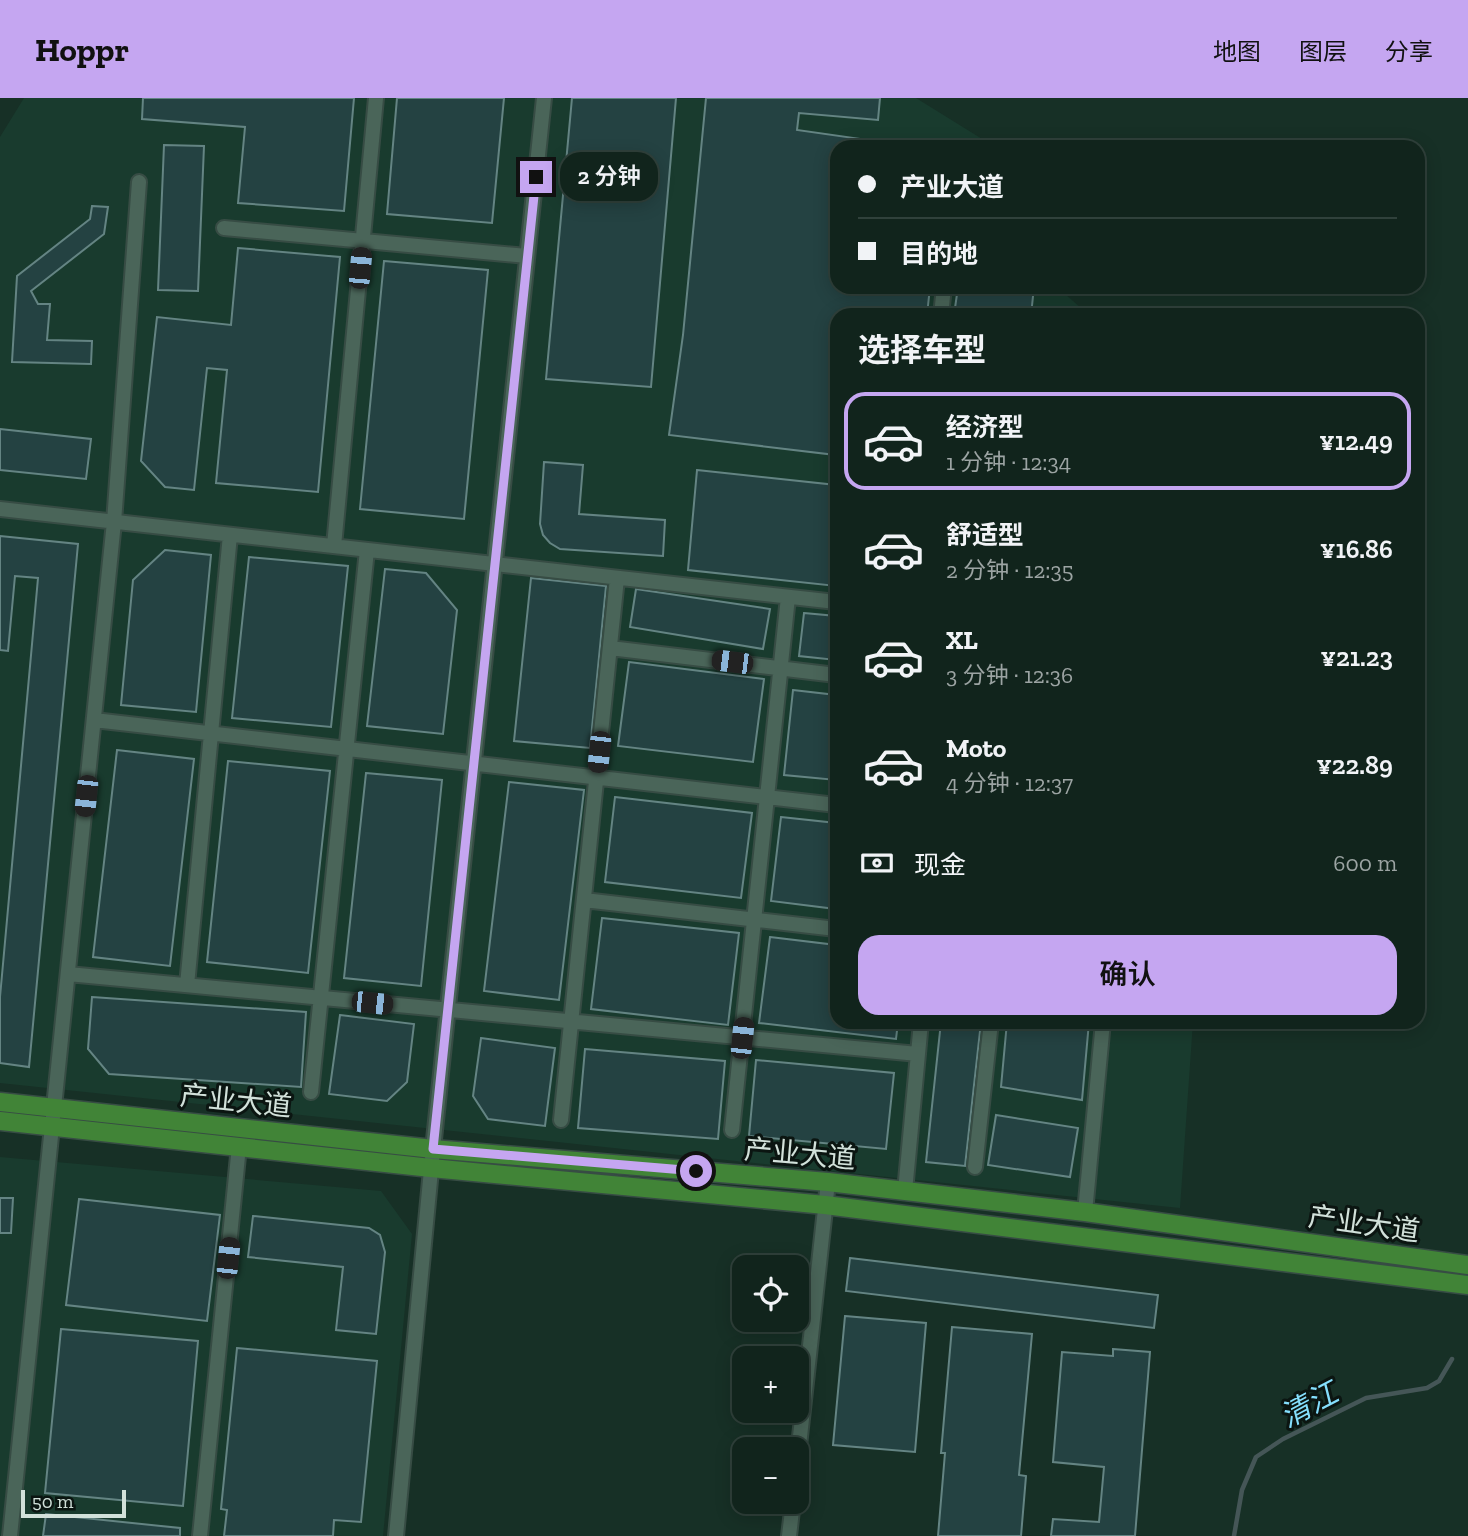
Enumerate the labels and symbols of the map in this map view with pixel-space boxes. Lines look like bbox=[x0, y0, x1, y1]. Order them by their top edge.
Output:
callout: 2 分钟 bbox=[560, 153, 658, 202]
route end bbox=[520, 161, 552, 193]
car bbox=[348, 246, 373, 290]
car bbox=[710, 649, 755, 675]
car bbox=[587, 730, 612, 774]
car bbox=[74, 774, 99, 818]
car bbox=[351, 990, 394, 1016]
car bbox=[730, 1016, 755, 1060]
street label: 产业大道 bbox=[179, 1079, 293, 1123]
street label: 产业大道 bbox=[743, 1133, 857, 1175]
route start bbox=[680, 1155, 712, 1187]
street label: 产业大道 bbox=[1306, 1200, 1422, 1248]
car bbox=[216, 1236, 241, 1280]
water label: 清江 bbox=[1274, 1374, 1347, 1435]
scale bar bbox=[21, 1487, 126, 1519]

